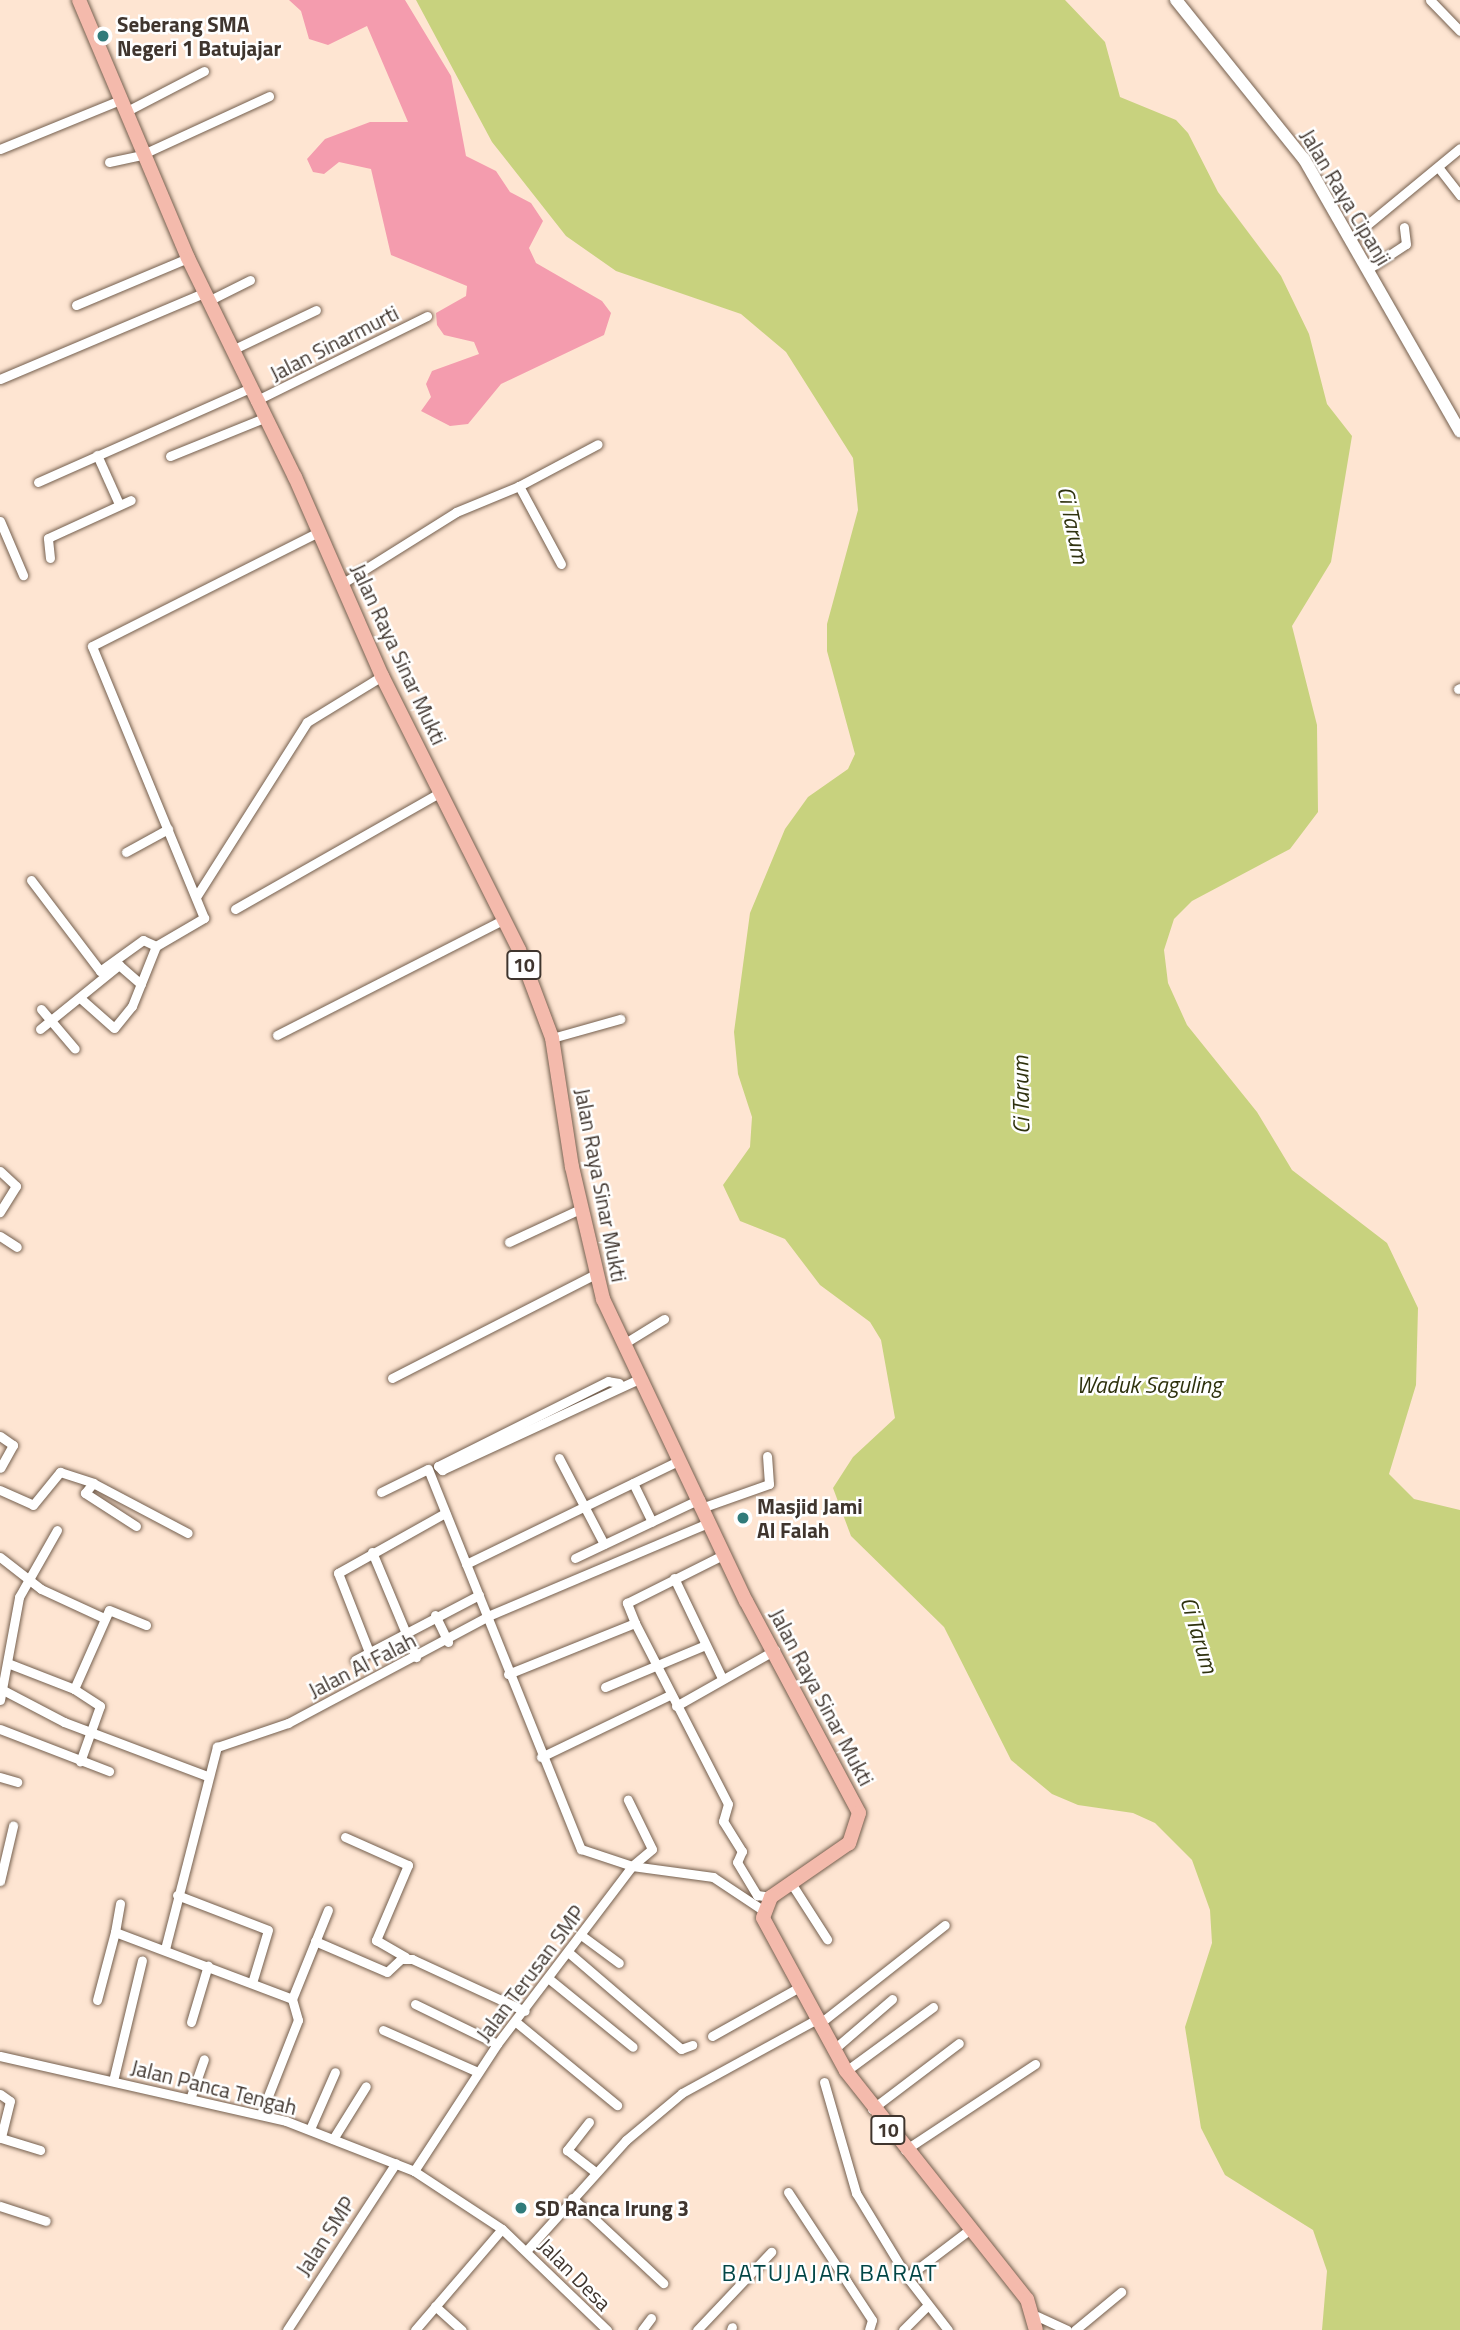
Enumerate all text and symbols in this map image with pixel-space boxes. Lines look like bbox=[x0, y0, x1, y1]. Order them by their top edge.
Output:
place label: Seberang SMA Negeri 1 Batujajar bbox=[117, 11, 281, 61]
marker: Seberang SMA Negeri 1 Batujajar bbox=[95, 28, 111, 44]
street label: Jalan Raya Cipanji bbox=[1295, 124, 1397, 270]
street label: Jalan Sinarmurti bbox=[266, 300, 402, 386]
water label: Ci Tarum bbox=[1051, 484, 1095, 566]
street label: Jalan Raya Sinar Mukti bbox=[346, 559, 452, 749]
road number: 10 bbox=[505, 950, 543, 981]
water label: Ci Tarum bbox=[1007, 1056, 1035, 1134]
street label: Jalan Raya Sinar Mukti bbox=[570, 1086, 632, 1284]
water label: Waduk Saguling bbox=[1076, 1371, 1222, 1399]
place label: Masjid Jami Al Falah bbox=[757, 1493, 863, 1543]
marker: Masjid Jami Al Falah bbox=[735, 1510, 751, 1526]
water label: Ci Tarum bbox=[1174, 1593, 1224, 1677]
street label: Jalan Raya Sinar Mukti bbox=[765, 1604, 879, 1790]
street label: Jalan Al Falah bbox=[304, 1627, 420, 1703]
street label: Jalan Terusan SMP bbox=[471, 1900, 589, 2046]
street label: Jalan Panca Tengah bbox=[129, 2054, 299, 2120]
road number: 10 bbox=[869, 2114, 907, 2146]
street label: Jalan SMP bbox=[290, 2192, 360, 2280]
place label: SD Ranca Irung 3 bbox=[535, 2195, 689, 2221]
marker: SD Ranca Irung 3 bbox=[513, 2200, 529, 2216]
street label: Jalan Desa bbox=[533, 2232, 617, 2316]
district label: BATUJAJAR BARAT bbox=[723, 2259, 937, 2287]

